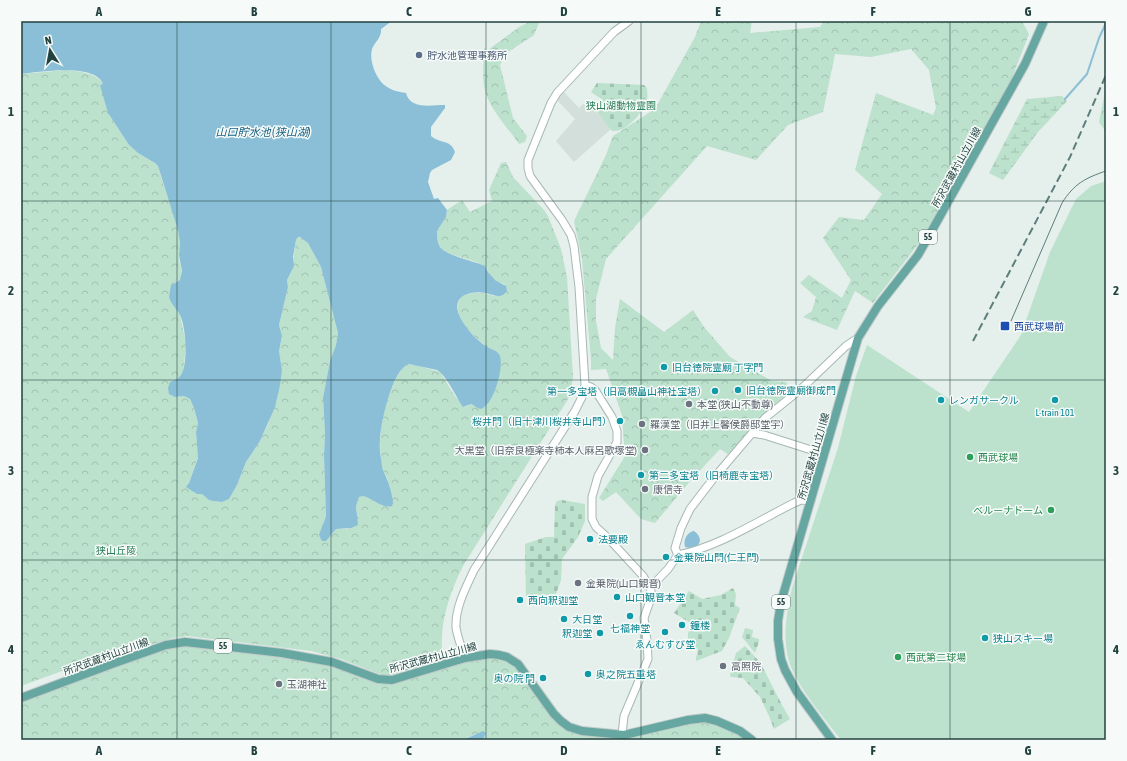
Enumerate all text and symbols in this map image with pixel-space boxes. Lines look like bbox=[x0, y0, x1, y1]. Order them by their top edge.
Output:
text: A bbox=[95, 4, 103, 19]
text: B bbox=[251, 4, 258, 19]
text: C bbox=[406, 4, 412, 19]
text: D bbox=[560, 4, 568, 19]
text: E bbox=[715, 4, 721, 19]
text: F bbox=[870, 4, 876, 19]
text: G bbox=[1025, 4, 1032, 19]
north arrow bbox=[30, 30, 70, 70]
text: N bbox=[44, 34, 52, 47]
marker: 貯水池管理事務所 bbox=[414, 50, 424, 60]
place label: 貯水池管理事務所 bbox=[427, 50, 507, 61]
park label: 狭山湖動物霊園 bbox=[586, 100, 656, 111]
text: 1 bbox=[8, 104, 14, 119]
text: 1 bbox=[1113, 104, 1119, 119]
street label: 所沢武蔵村山立川線 bbox=[930, 125, 983, 209]
water label: 山口貯水池 (狭山湖) bbox=[216, 126, 311, 138]
road number: 55 bbox=[919, 230, 937, 244]
text: 2 bbox=[8, 283, 14, 298]
text: 2 bbox=[1113, 283, 1119, 298]
marker: 西武球場前 bbox=[999, 320, 1011, 332]
place label: 西武球場前 bbox=[1014, 321, 1064, 332]
marker: 旧台徳院霊廟 丁字門 bbox=[659, 362, 669, 372]
place label: 旧台徳院霊廟 丁字門 bbox=[672, 362, 763, 373]
marker: 旧台徳院霊廟御成門 bbox=[733, 385, 743, 395]
place label: 旧台徳院霊廟御成門 bbox=[746, 385, 836, 396]
place label: 第一多宝塔（旧高槻畠山神社宝塔） bbox=[547, 386, 707, 397]
marker: 第一多宝塔（旧高槻畠山神社宝塔） bbox=[710, 386, 720, 396]
marker: レンガサークル bbox=[936, 395, 946, 405]
place label: レンガサークル bbox=[949, 395, 1019, 406]
marker: L-train 101 bbox=[1050, 395, 1060, 405]
marker: 本堂 (狭山不動尊) bbox=[684, 399, 694, 409]
place label: 本堂 (狭山不動尊) bbox=[697, 399, 773, 410]
place label: L-train 101 bbox=[1036, 407, 1075, 418]
street label: 所沢武蔵村山立川線 bbox=[796, 411, 831, 501]
place label: 桜井門（旧十津川桜井寺山門） bbox=[472, 416, 612, 427]
marker: 桜井門（旧十津川桜井寺山門） bbox=[615, 416, 625, 426]
marker: 羅漢堂（旧井上馨侯爵邸堂宇） bbox=[637, 419, 647, 429]
place label: 羅漢堂（旧井上馨侯爵邸堂宇） bbox=[650, 419, 790, 430]
place label: 大黒堂（旧奈良極楽寺柿本人麻呂歌塚堂) bbox=[455, 445, 637, 456]
marker: 大黒堂（旧奈良極楽寺柿本人麻呂歌塚堂) bbox=[640, 445, 650, 455]
marker: 西武球場 bbox=[965, 452, 975, 462]
place label: 西武球場 bbox=[978, 452, 1018, 463]
text: 3 bbox=[8, 463, 14, 478]
text: 3 bbox=[1113, 463, 1119, 478]
marker: 第二多宝塔（旧椅鹿寺宝塔） bbox=[636, 470, 646, 480]
place label: 第二多宝塔（旧椅鹿寺宝塔） bbox=[649, 470, 779, 481]
marker: 康信寺 bbox=[640, 484, 650, 494]
place label: 康信寺 bbox=[653, 484, 683, 495]
place label: ベルーナドーム bbox=[973, 505, 1043, 516]
marker: ベルーナドーム bbox=[1046, 505, 1056, 515]
marker: 法要殿 bbox=[585, 534, 595, 544]
place label: 法要殿 bbox=[598, 534, 628, 545]
park label: 狭山丘陵 bbox=[96, 545, 136, 556]
marker: 金乗院山門(仁王門) bbox=[661, 552, 671, 562]
place label: 金乗院山門(仁王門) bbox=[674, 552, 759, 563]
marker: 金乗院(山口観音) bbox=[573, 578, 583, 588]
place label: 金乗院(山口観音) bbox=[586, 578, 661, 589]
marker: 山口観音本堂 bbox=[612, 592, 622, 602]
place label: 山口観音本堂 bbox=[625, 592, 685, 603]
marker: 西向釈迦堂 bbox=[515, 595, 525, 605]
place label: 西向釈迦堂 bbox=[528, 595, 578, 606]
road number: 55 bbox=[772, 595, 790, 609]
marker: 七福神堂 bbox=[625, 611, 635, 621]
marker: 大日堂 bbox=[559, 614, 569, 624]
place label: 大日堂 bbox=[572, 614, 602, 625]
marker: 鐘楼 bbox=[677, 620, 687, 630]
place label: 鐘楼 bbox=[690, 620, 710, 631]
place label: 七福神堂 bbox=[610, 623, 650, 634]
marker: ゑんむすび堂 bbox=[660, 627, 670, 637]
place label: 釈迦堂 bbox=[562, 628, 592, 639]
marker: 釈迦堂 bbox=[595, 628, 605, 638]
marker: 狭山スキー場 bbox=[980, 633, 990, 643]
place label: 狭山スキー場 bbox=[993, 633, 1053, 644]
street label: 所沢武蔵村山立川線 bbox=[62, 636, 150, 677]
road number: 55 bbox=[214, 639, 232, 653]
place label: ゑんむすび堂 bbox=[635, 639, 695, 650]
street label: 所沢武蔵村山立川線 bbox=[388, 641, 478, 674]
text: 4 bbox=[7, 642, 14, 657]
text: 4 bbox=[1112, 642, 1119, 657]
marker: 西武第二球場 bbox=[893, 652, 903, 662]
place label: 西武第二球場 bbox=[906, 652, 966, 663]
marker: 高照院 bbox=[718, 661, 728, 671]
place label: 高照院 bbox=[731, 661, 761, 672]
marker: 奥之院五重塔 bbox=[583, 669, 593, 679]
place label: 奥之院五重塔 bbox=[596, 669, 656, 680]
place label: 奥の院 門 bbox=[494, 673, 535, 684]
marker: 奥の院 門 bbox=[538, 673, 548, 683]
marker: 玉湖神社 bbox=[274, 679, 284, 689]
place label: 玉湖神社 bbox=[287, 679, 327, 690]
text: A bbox=[95, 743, 103, 758]
text: B bbox=[251, 743, 258, 758]
text: C bbox=[406, 743, 412, 758]
text: D bbox=[560, 743, 568, 758]
text: E bbox=[715, 743, 721, 758]
text: F bbox=[870, 743, 876, 758]
text: G bbox=[1025, 743, 1032, 758]

